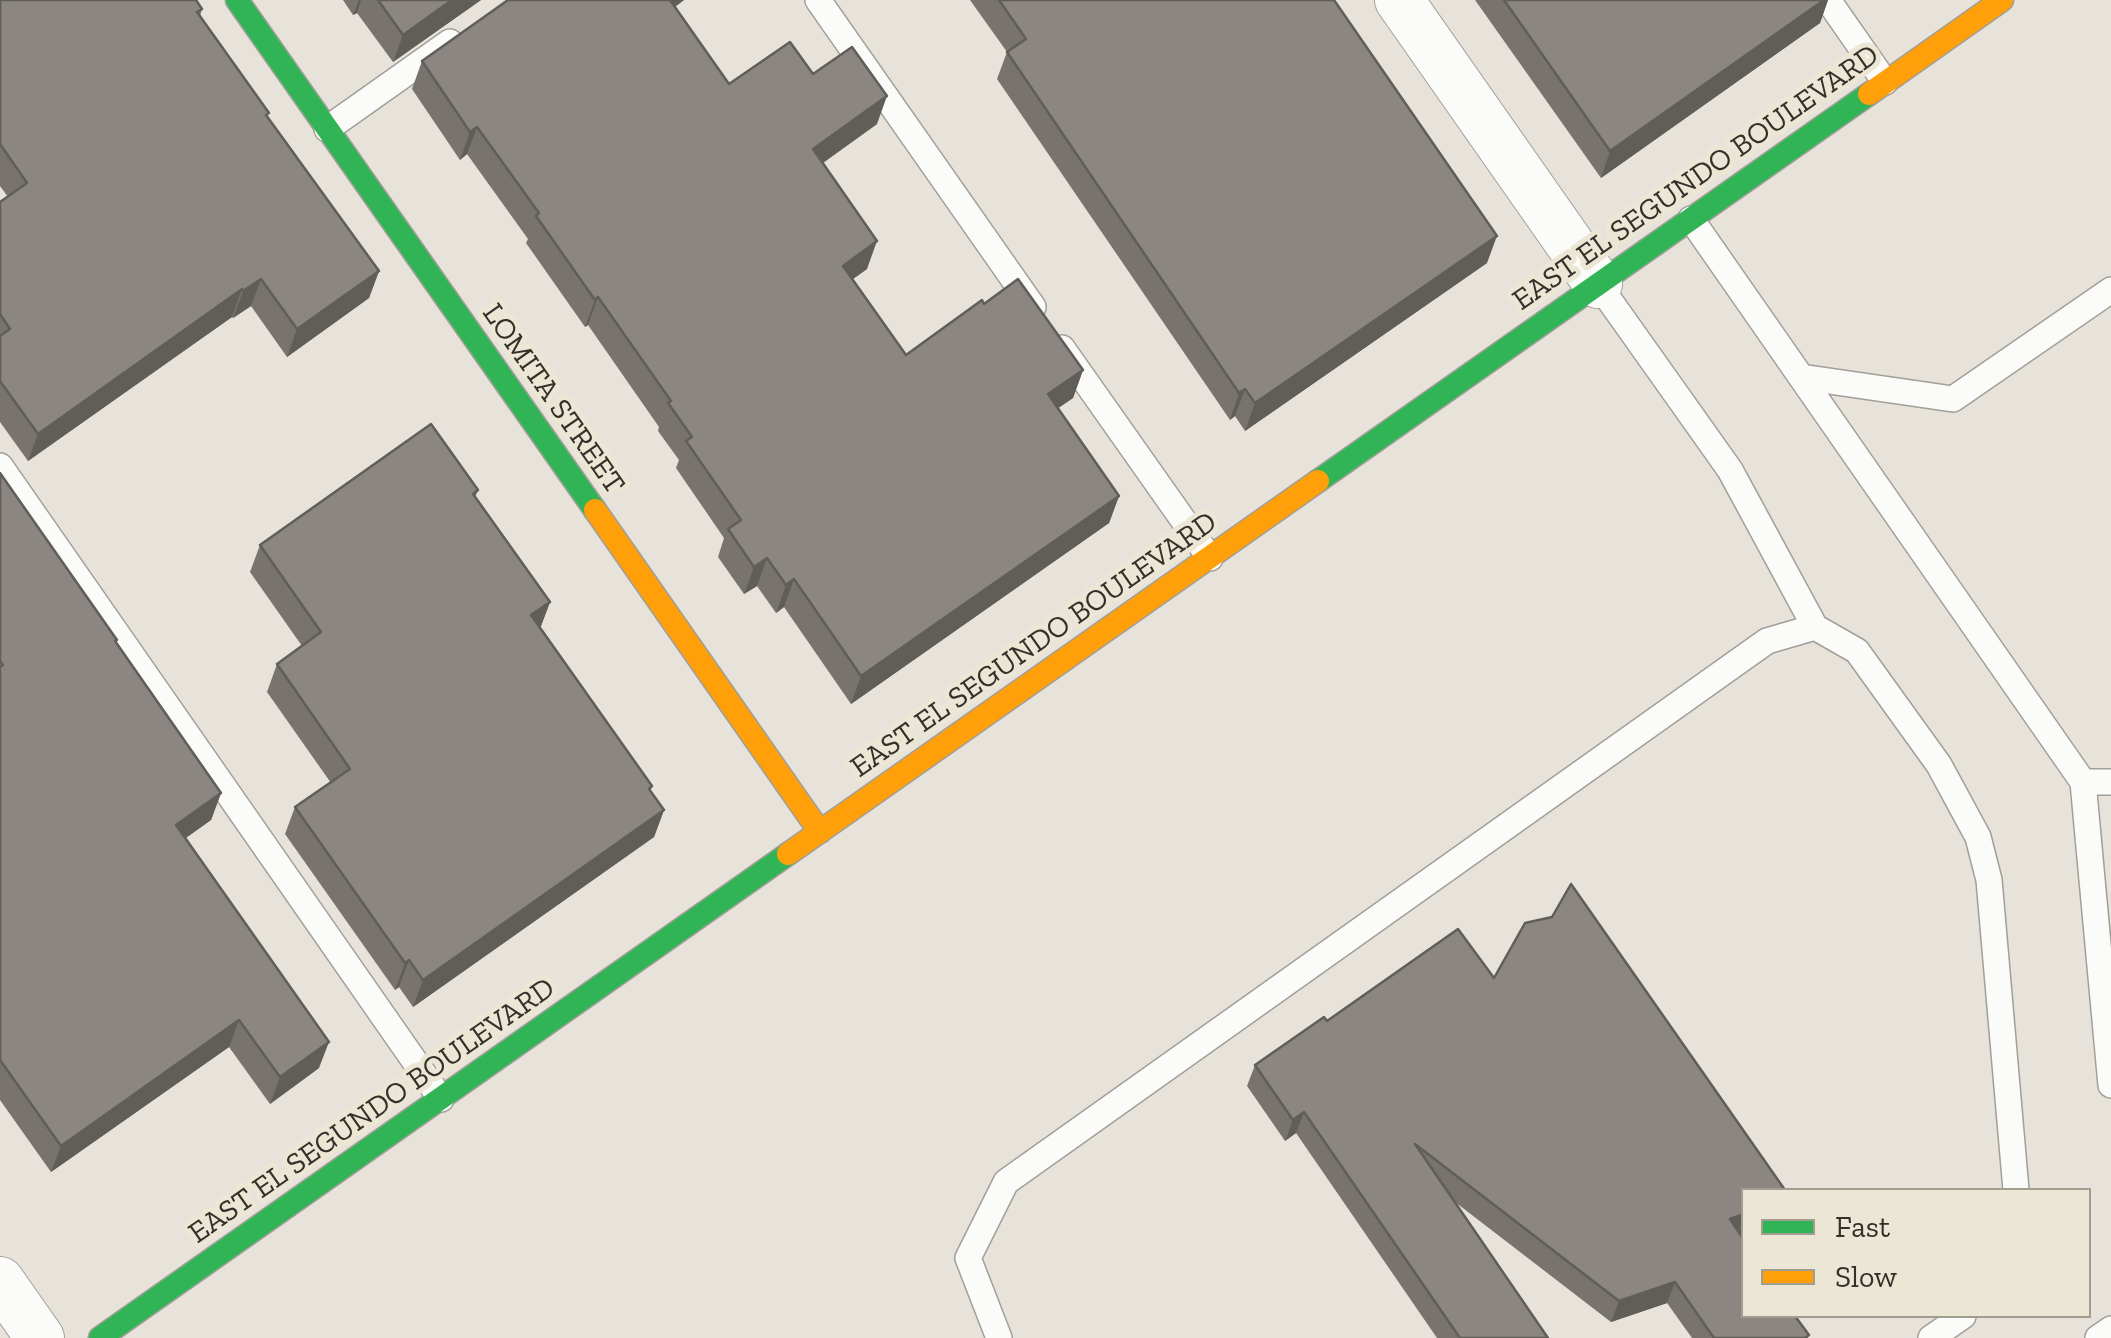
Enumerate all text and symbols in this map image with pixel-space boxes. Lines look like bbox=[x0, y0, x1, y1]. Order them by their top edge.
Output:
street label: EAST EL SEGUNDO BOULEVARD bbox=[1506, 37, 1886, 319]
street label: LOMITA STREET bbox=[474, 297, 632, 501]
street label: EAST EL SEGUNDO BOULEVARD bbox=[844, 504, 1224, 786]
street label: EAST EL SEGUNDO BOULEVARD bbox=[182, 970, 562, 1252]
legend bbox=[1741, 1188, 2091, 1318]
text: Fast bbox=[1835, 1209, 1890, 1245]
text: Slow bbox=[1835, 1259, 1897, 1295]

